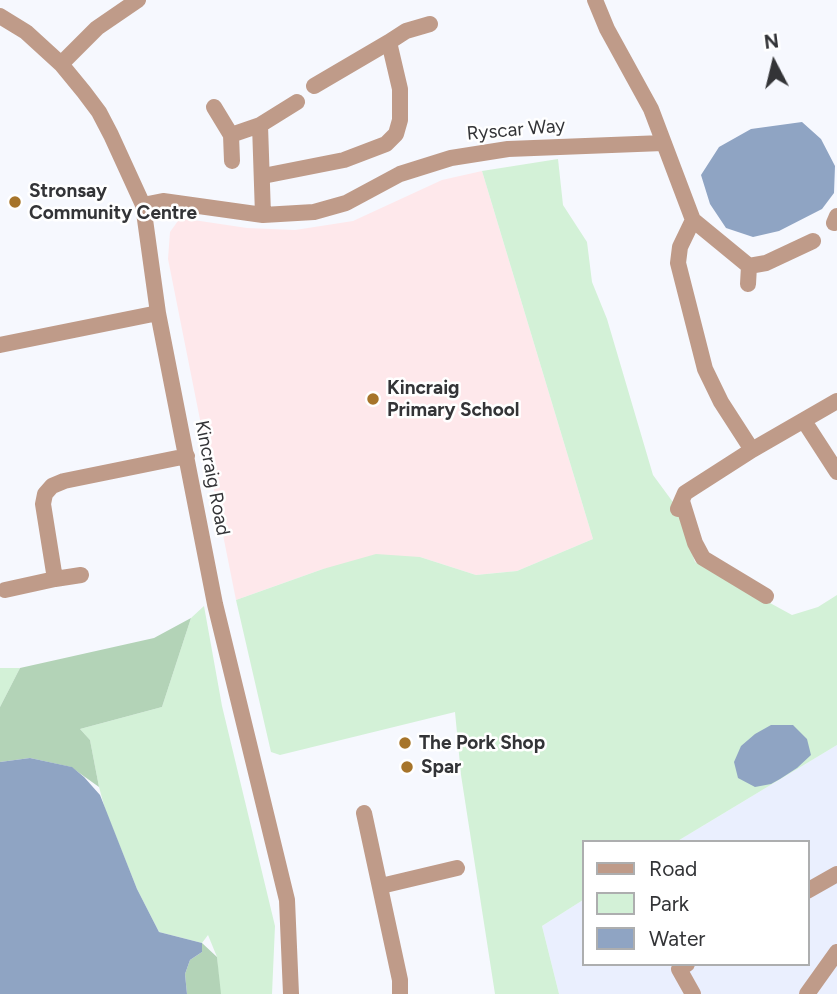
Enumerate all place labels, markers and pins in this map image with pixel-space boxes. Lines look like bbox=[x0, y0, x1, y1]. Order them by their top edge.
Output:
place label: Stronsay Community Centre bbox=[29, 180, 197, 224]
marker: Stronsay Community Centre bbox=[7, 194, 23, 210]
place label: Kincraig Primary School bbox=[387, 377, 519, 421]
marker: Kincraig Primary School bbox=[365, 391, 381, 407]
place label: The Pork Shop bbox=[419, 732, 545, 754]
marker: The Pork Shop bbox=[397, 735, 413, 751]
place label: Spar bbox=[421, 756, 461, 778]
marker: Spar bbox=[399, 759, 415, 775]

